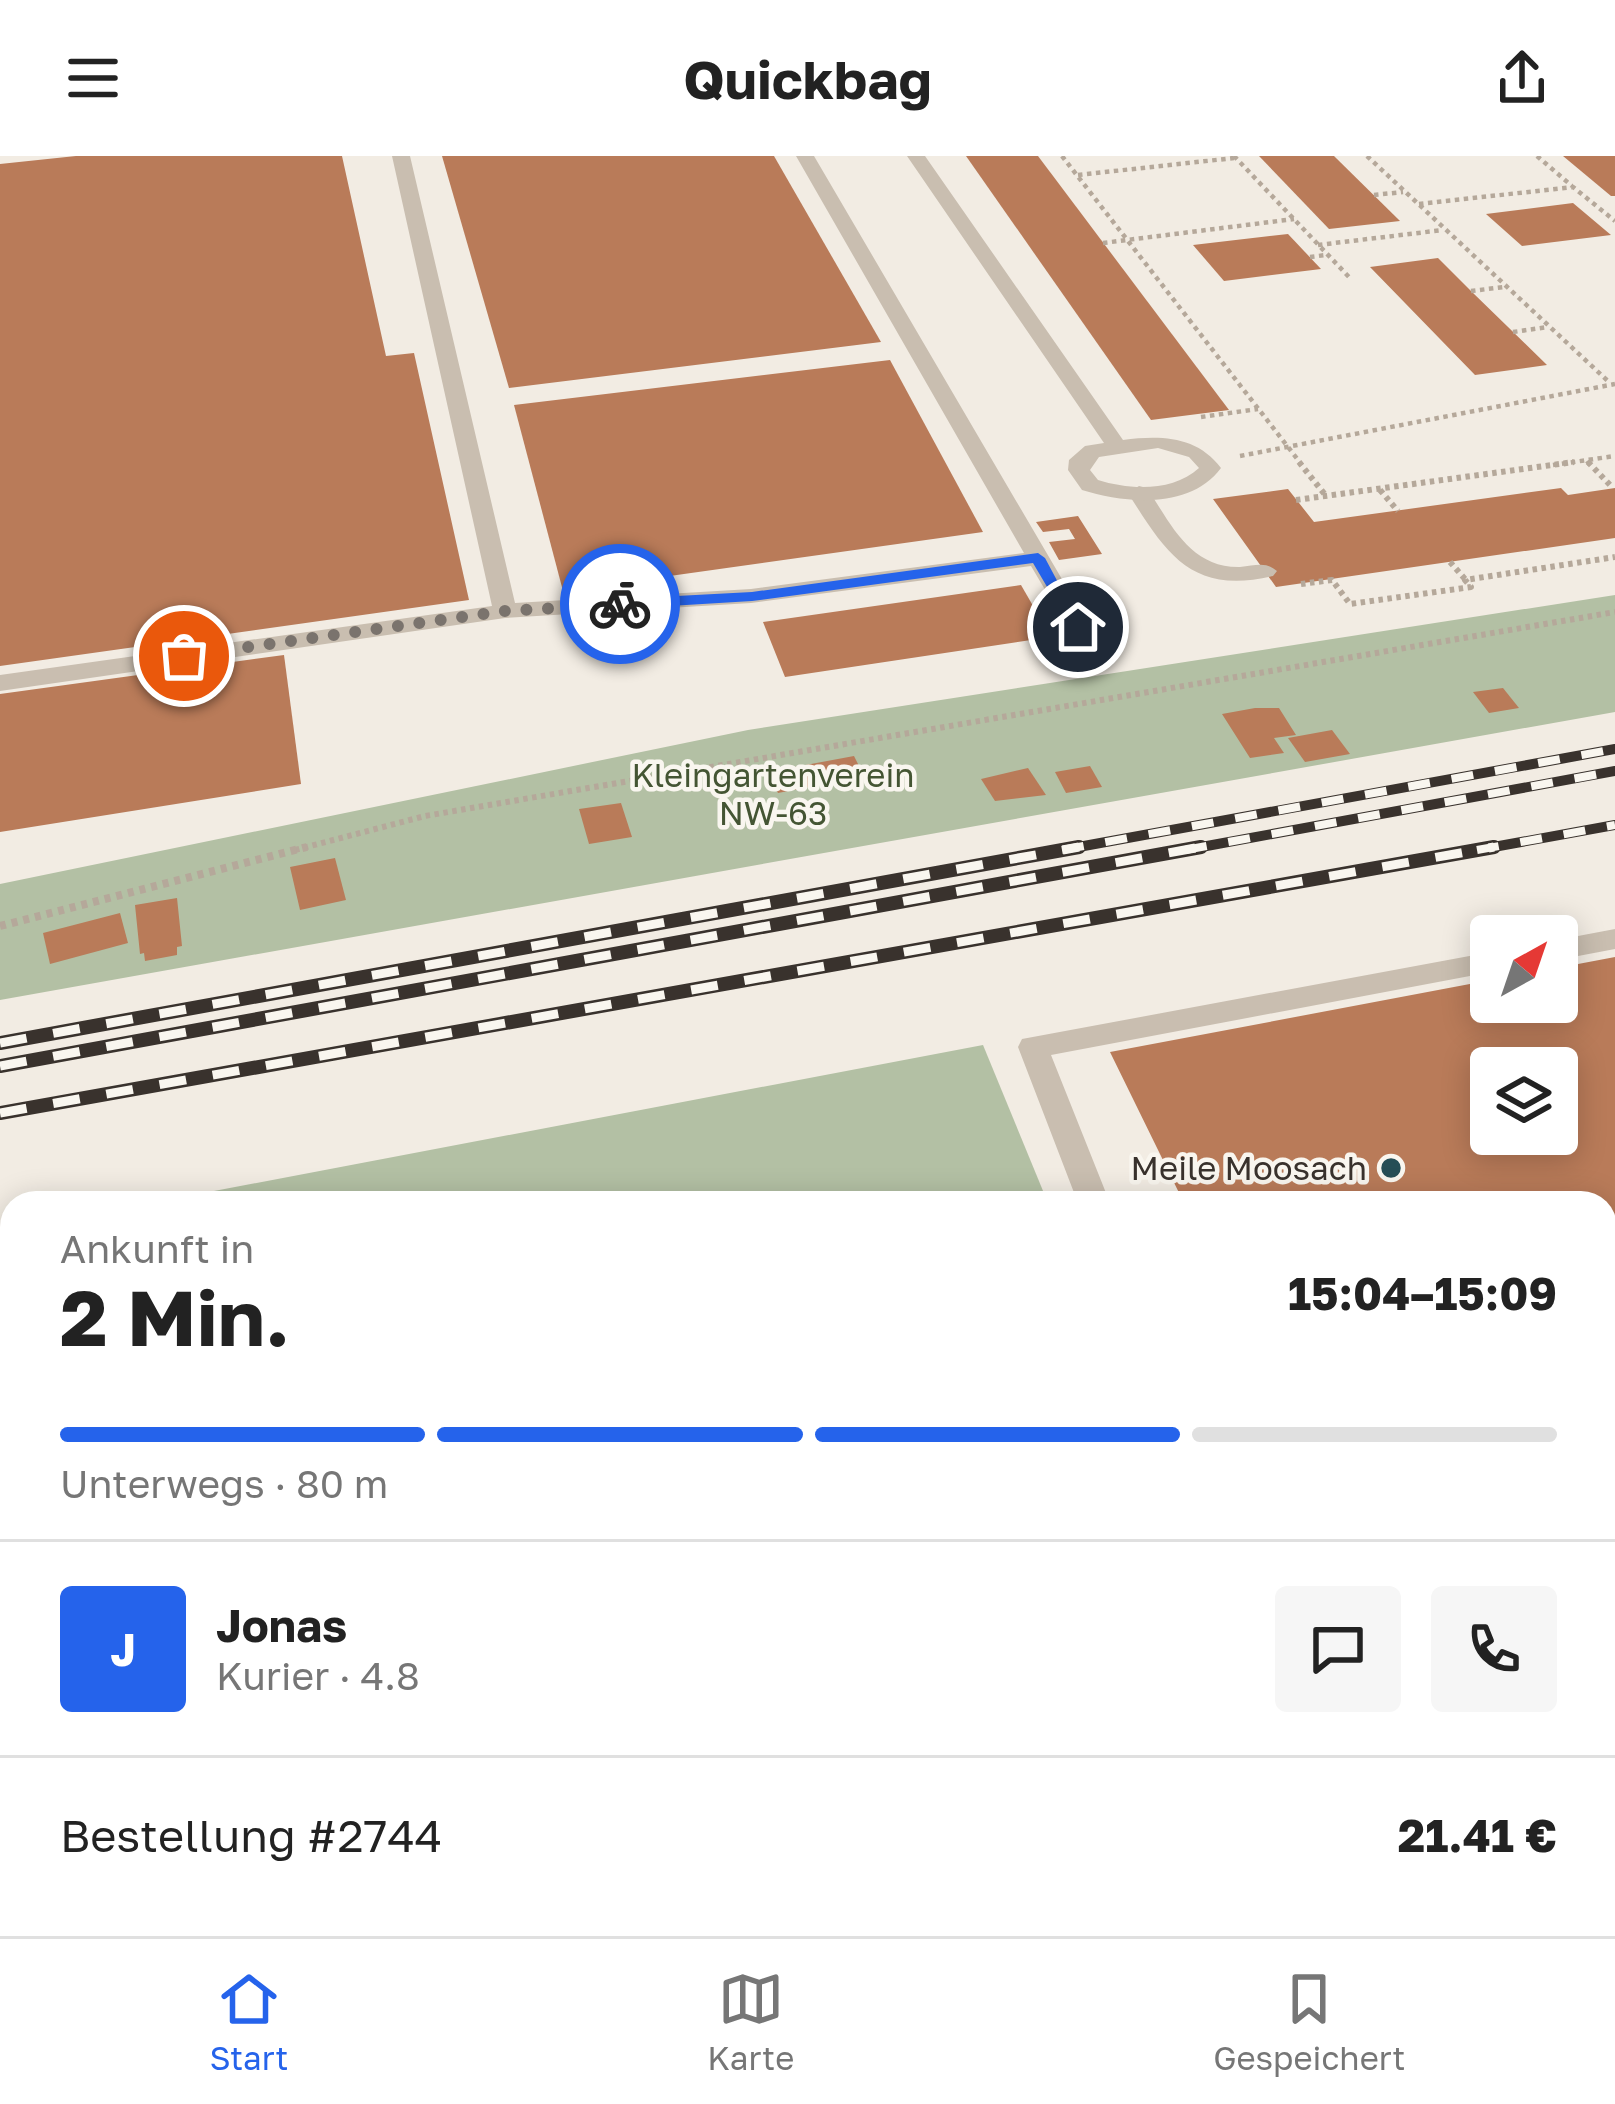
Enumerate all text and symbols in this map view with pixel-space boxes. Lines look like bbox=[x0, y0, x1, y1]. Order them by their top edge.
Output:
icon: menu bbox=[60, 45, 126, 111]
icon: share bbox=[1489, 45, 1555, 111]
text: Quickbag bbox=[683, 46, 932, 111]
courier bbox=[560, 544, 680, 664]
icon: bike bbox=[587, 571, 653, 637]
pin bbox=[1027, 576, 1129, 678]
icon: home bbox=[1045, 594, 1111, 660]
pin bbox=[133, 605, 235, 707]
icon: bag bbox=[151, 623, 217, 689]
park label: Kleingartenverein NW-63 bbox=[631, 755, 915, 832]
north arrow bbox=[1470, 915, 1578, 1023]
map controls bbox=[1470, 915, 1578, 1155]
button: layers bbox=[1470, 1047, 1578, 1155]
place label: Meile Moosach bbox=[1131, 1148, 1367, 1187]
marker: Meile Moosach bbox=[1378, 1155, 1404, 1181]
text: Ankunft in bbox=[60, 1225, 254, 1272]
text: 15:04–15:09 bbox=[1288, 1266, 1557, 1320]
text: 2 Min. bbox=[60, 1270, 290, 1363]
text: Unterwegs · 80 m bbox=[60, 1460, 388, 1507]
button: chat bbox=[1275, 1586, 1401, 1712]
button: phone bbox=[1431, 1586, 1557, 1712]
text: Jonas bbox=[216, 1598, 347, 1652]
text: J bbox=[110, 1622, 136, 1676]
text: Kurier · 4.8 bbox=[216, 1652, 420, 1699]
text: Bestellung #2744 bbox=[60, 1808, 442, 1862]
text: 21.41 € bbox=[1398, 1808, 1557, 1862]
tab: Start bbox=[209, 1966, 288, 2077]
tab: Karte bbox=[707, 1966, 794, 2077]
tab: Gespeichert bbox=[1213, 1966, 1406, 2077]

